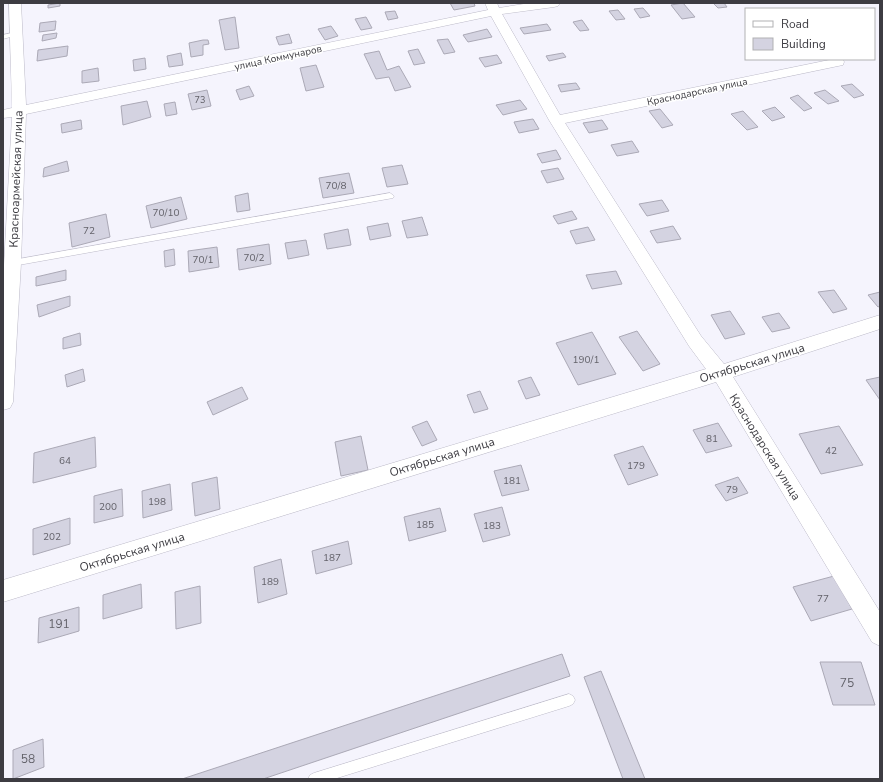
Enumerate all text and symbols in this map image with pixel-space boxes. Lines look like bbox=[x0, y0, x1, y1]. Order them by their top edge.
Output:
legend bbox=[745, 8, 875, 60]
text: Road bbox=[781, 16, 809, 32]
text: Building bbox=[781, 36, 826, 52]
street label: улица Коммунаров bbox=[233, 42, 324, 74]
street label: Краснодарская улица bbox=[646, 74, 749, 109]
house number: 73 bbox=[195, 94, 205, 106]
street label: Красноармейская улица bbox=[6, 110, 26, 248]
house number: 70/8 bbox=[326, 179, 346, 193]
house number: 70/10 bbox=[153, 206, 179, 220]
house number: 72 bbox=[83, 224, 95, 238]
house number: 70/2 bbox=[244, 251, 264, 265]
house number: 70/1 bbox=[193, 253, 213, 267]
street label: Октябрьская улица bbox=[697, 339, 807, 387]
house number: 190/1 bbox=[573, 353, 599, 367]
street label: Краснодарская улица bbox=[726, 391, 804, 503]
house number: 81 bbox=[706, 432, 718, 446]
street label: Октябрьская улица bbox=[387, 433, 497, 481]
house number: 42 bbox=[825, 444, 837, 458]
house number: 64 bbox=[59, 454, 71, 468]
house number: 179 bbox=[627, 459, 645, 473]
house number: 181 bbox=[503, 474, 521, 488]
house number: 79 bbox=[726, 483, 738, 497]
house number: 198 bbox=[148, 495, 166, 509]
house number: 200 bbox=[99, 500, 117, 514]
house number: 185 bbox=[416, 518, 434, 532]
house number: 183 bbox=[483, 519, 501, 533]
street label: Октябрьская улица bbox=[77, 528, 187, 576]
house number: 202 bbox=[43, 530, 61, 544]
house number: 187 bbox=[323, 551, 341, 565]
house number: 189 bbox=[261, 575, 279, 589]
house number: 77 bbox=[817, 592, 829, 606]
house number: 191 bbox=[48, 616, 70, 632]
house number: 75 bbox=[840, 675, 854, 691]
house number: 58 bbox=[21, 751, 35, 767]

